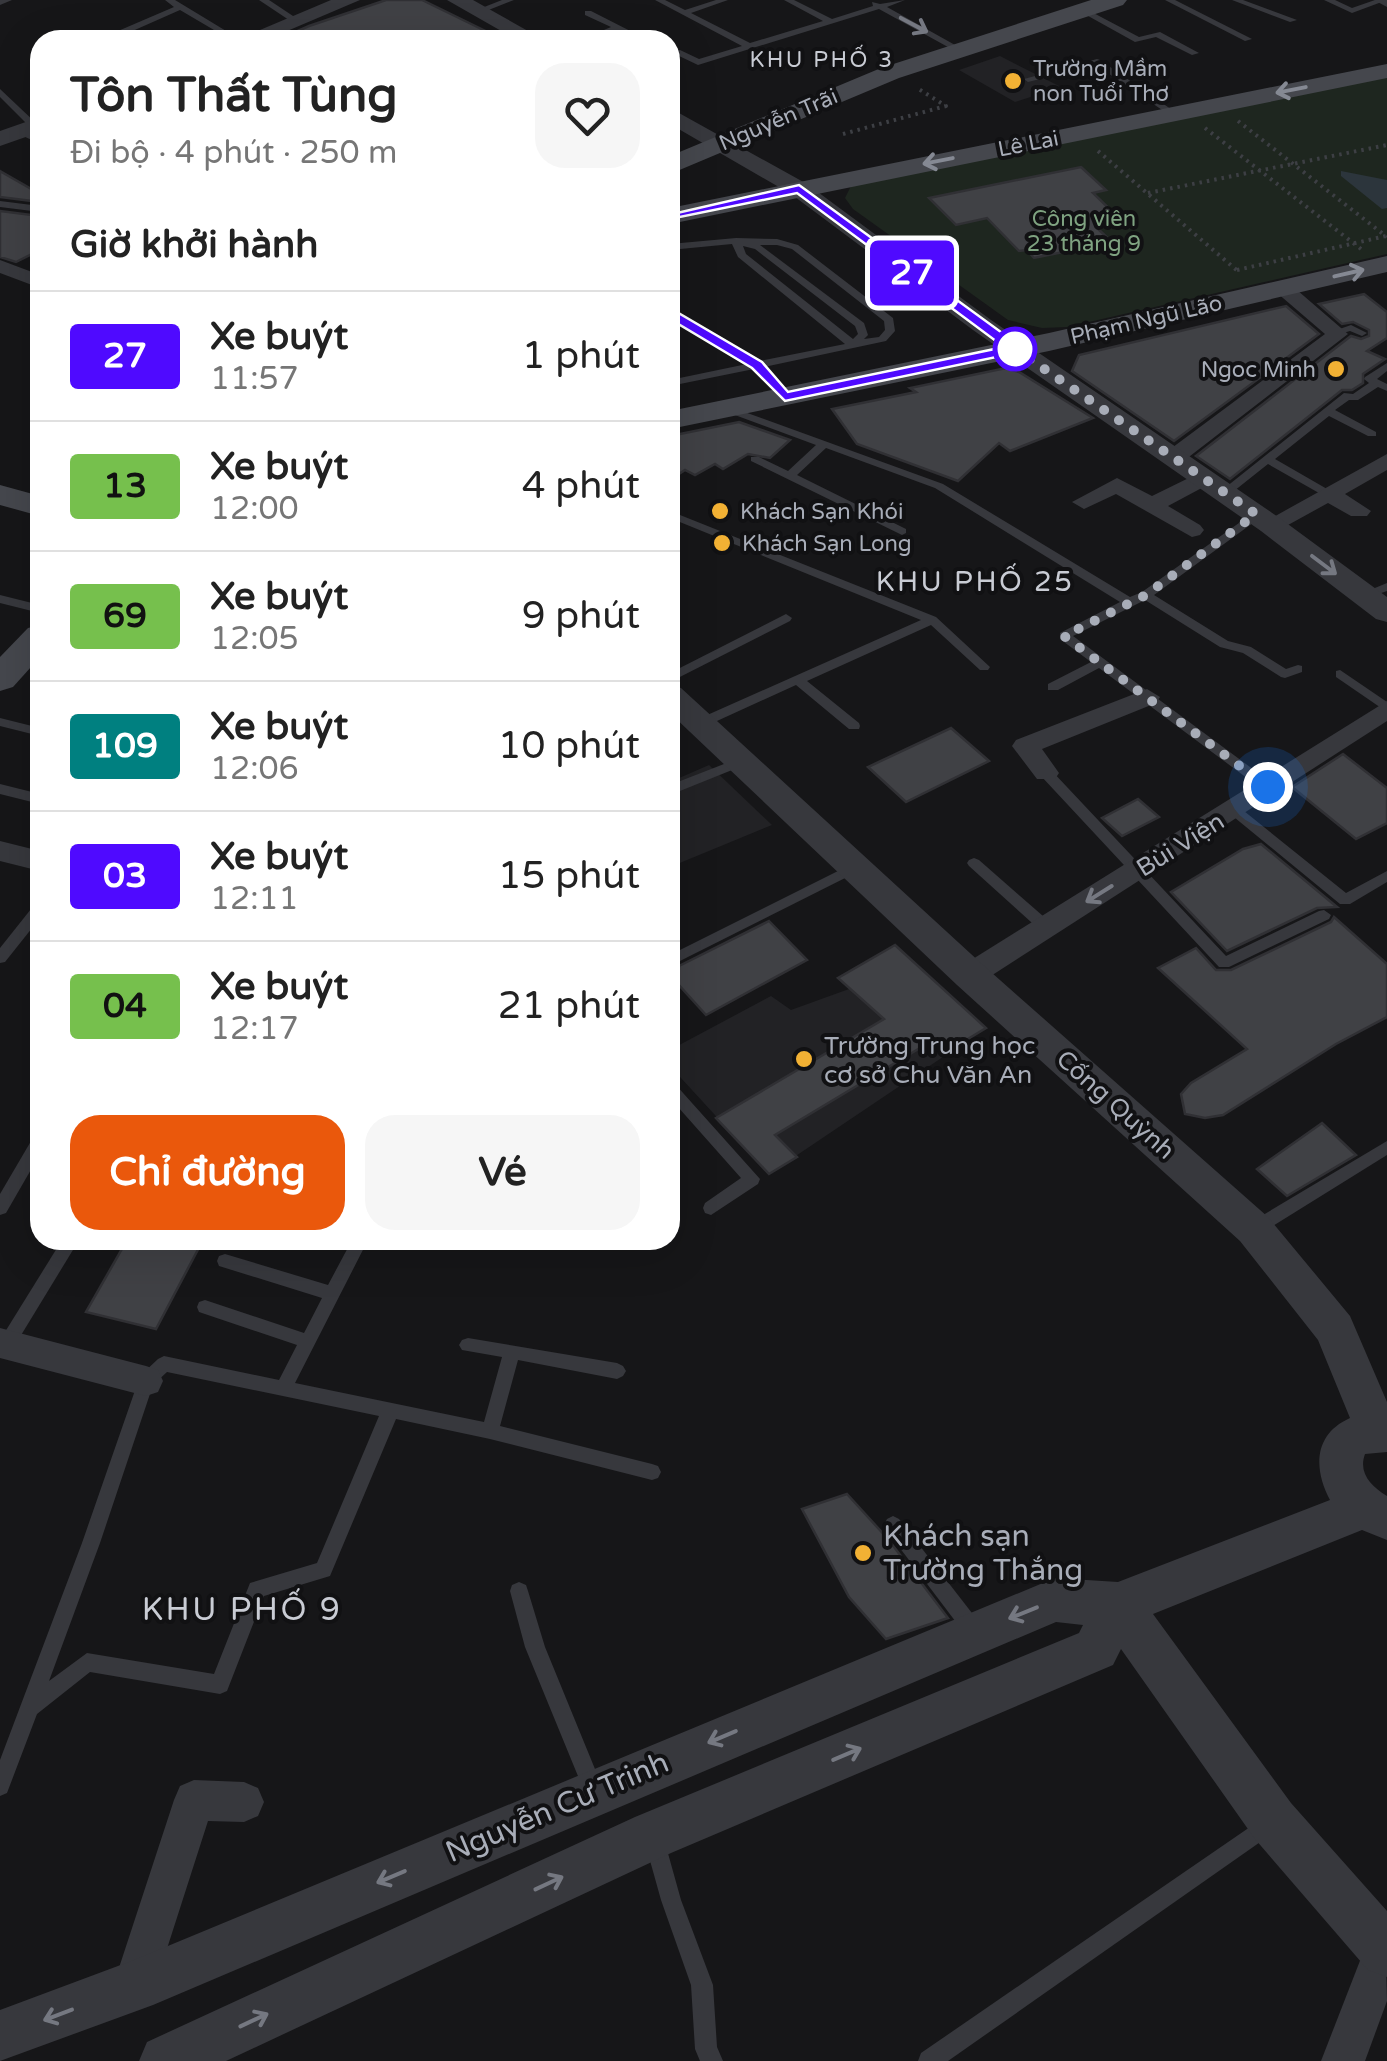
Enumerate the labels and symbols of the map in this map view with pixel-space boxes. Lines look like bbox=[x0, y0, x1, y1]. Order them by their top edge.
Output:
one-way arrow bbox=[899, 16, 928, 35]
district label: KHU PHỐ 3 bbox=[749, 44, 895, 73]
place label: Trường Mầm non Tuổi Thơ bbox=[1033, 56, 1169, 107]
marker: Trường Mầm non Tuổi Thơ bbox=[1002, 70, 1024, 92]
one-way arrow bbox=[1276, 82, 1308, 101]
street label: Nguyễn Trãi bbox=[715, 83, 842, 157]
street label: Lê Lai bbox=[996, 125, 1061, 163]
one-way arrow bbox=[923, 152, 955, 171]
park label: Công viên 23 tháng 9 bbox=[1027, 206, 1141, 257]
line badge: 27 bbox=[867, 240, 957, 306]
one-way arrow bbox=[1332, 263, 1364, 281]
street label: Phạm Ngũ Lão bbox=[1068, 290, 1225, 350]
unlabelled marker bbox=[994, 328, 1036, 370]
place label: Ngoc Minh bbox=[1201, 357, 1316, 383]
marker: Ngoc Minh bbox=[1325, 358, 1347, 380]
place label: Khách Sạn Khói bbox=[740, 499, 903, 525]
marker: Khách Sạn Khói bbox=[709, 500, 731, 522]
place label: Khách Sạn Long bbox=[742, 531, 912, 557]
marker: Khách Sạn Long bbox=[711, 532, 733, 554]
one-way arrow bbox=[1310, 555, 1337, 576]
district label: KHU PHỐ 25 bbox=[876, 563, 1074, 599]
your location bbox=[1243, 762, 1293, 812]
street label: Bùi Viện bbox=[1131, 806, 1230, 883]
one-way arrow bbox=[1085, 884, 1114, 905]
place label: Trường Trung học cơ sở Chu Văn An bbox=[824, 1031, 1035, 1090]
street label: Cống Quỳnh bbox=[1050, 1044, 1181, 1166]
marker: Trường Trung học cơ sở Chu Văn An bbox=[793, 1048, 815, 1070]
place label: Khách sạn Trường Thắng bbox=[883, 1518, 1083, 1589]
marker: Khách sạn Trường Thắng bbox=[852, 1542, 874, 1564]
district label: KHU PHỐ 9 bbox=[142, 1588, 342, 1629]
one-way arrow bbox=[1008, 1606, 1039, 1624]
one-way arrow bbox=[708, 1729, 738, 1747]
street label: Nguyễn Cư Trinh bbox=[440, 1744, 674, 1871]
one-way arrow bbox=[832, 1744, 862, 1762]
one-way arrow bbox=[376, 1869, 406, 1887]
one-way arrow bbox=[533, 1873, 564, 1891]
one-way arrow bbox=[43, 2007, 74, 2025]
one-way arrow bbox=[238, 2010, 269, 2028]

